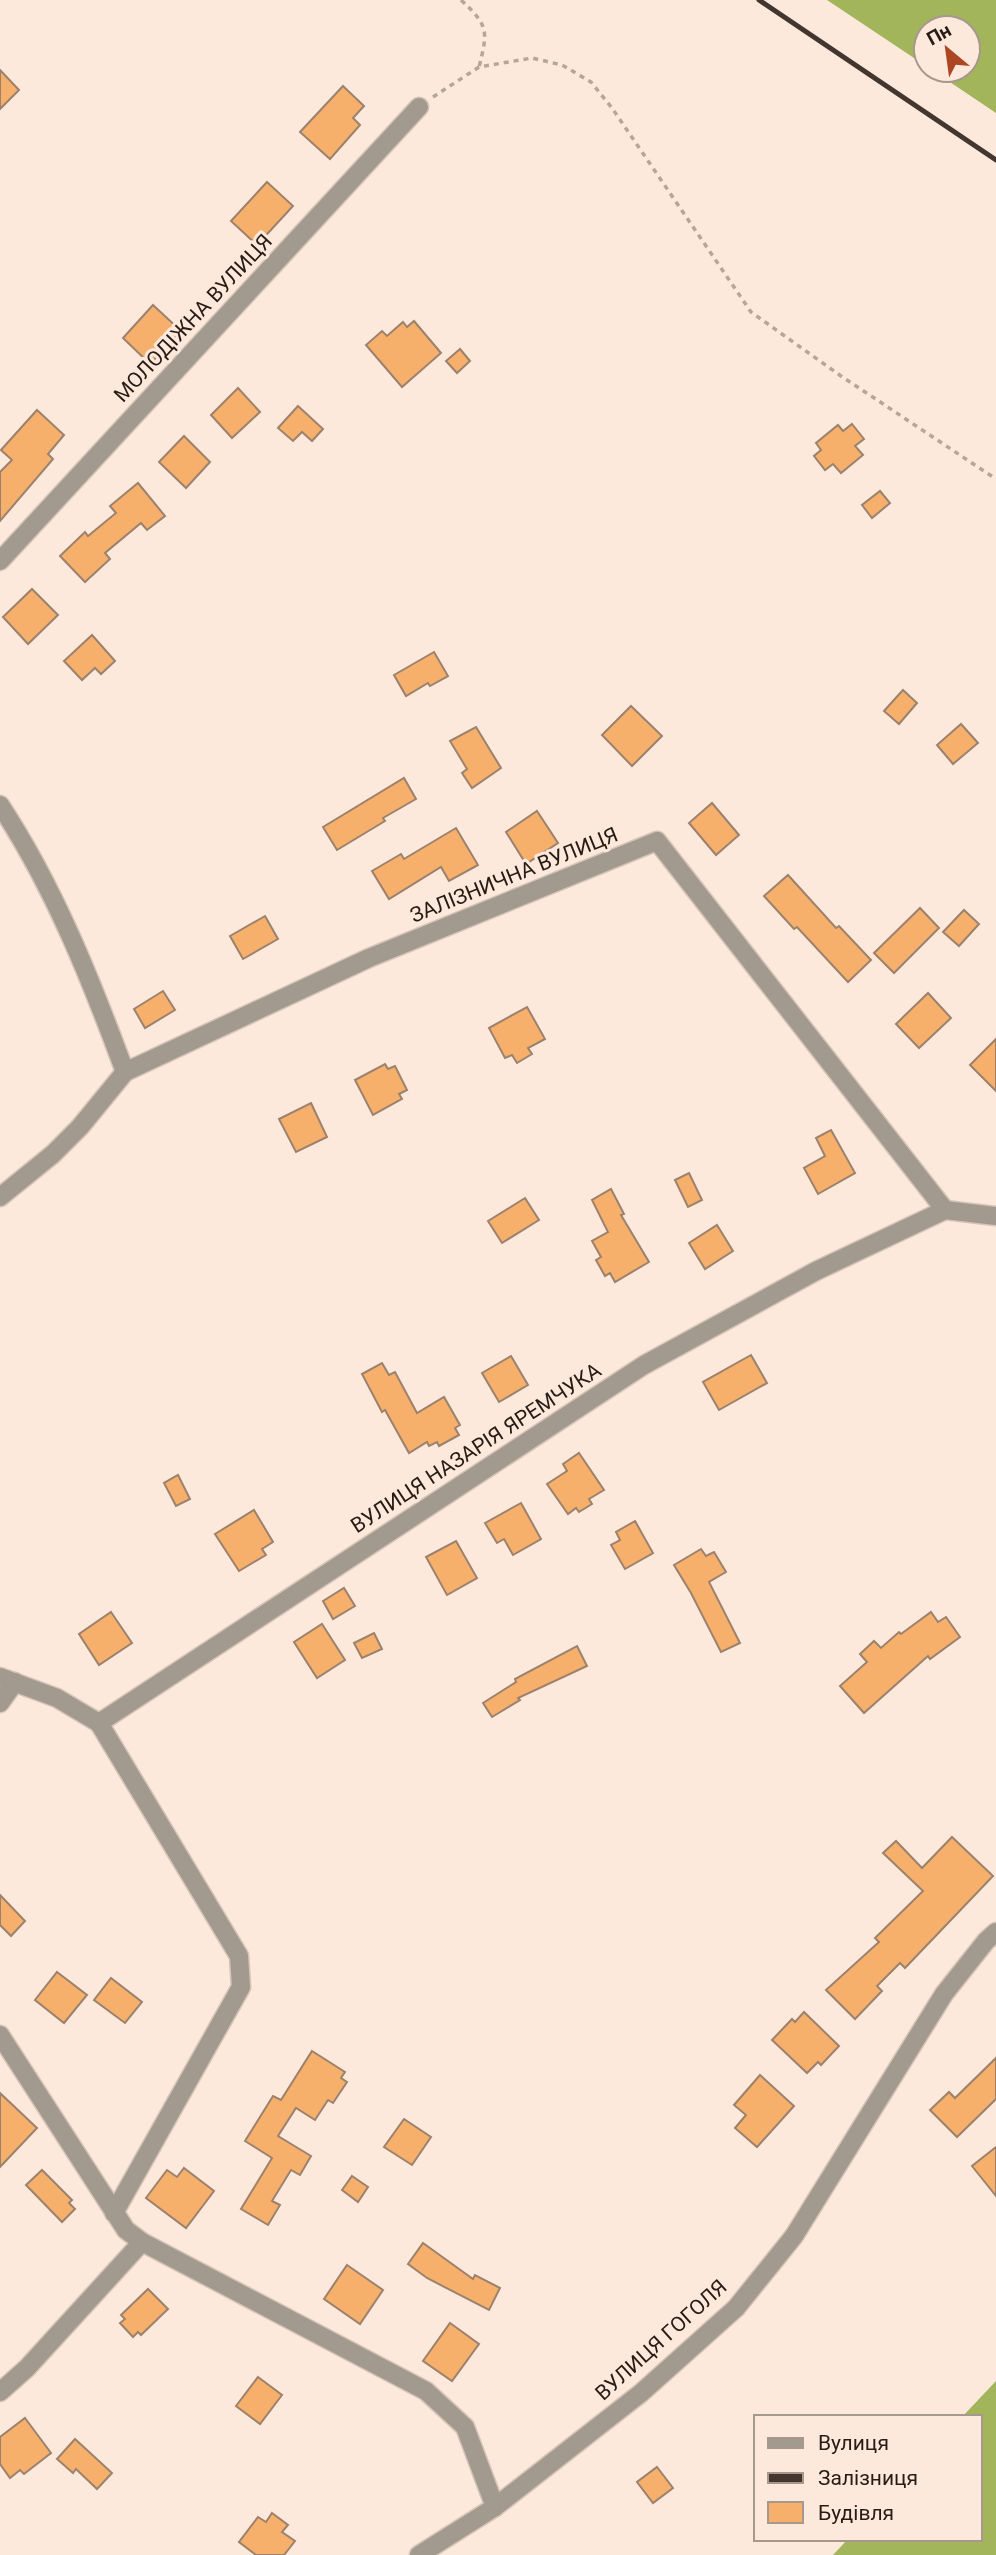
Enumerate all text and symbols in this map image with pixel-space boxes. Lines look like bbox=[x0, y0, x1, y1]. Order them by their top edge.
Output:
north arrow bbox=[912, 14, 982, 84]
text: Пн bbox=[923, 19, 955, 50]
street label: МОЛОДІЖНА ВУЛИЦЯ bbox=[109, 229, 277, 407]
street label: ЗАЛІЗНИЧНА ВУЛИЦЯ bbox=[407, 822, 621, 928]
street label: ВУЛИЦЯ НАЗАРІЯ ЯРЕМЧУКА bbox=[346, 1358, 606, 1538]
street label: ВУЛИЦЯ ГОГОЛЯ bbox=[590, 2275, 732, 2405]
legend bbox=[754, 2415, 982, 2541]
text: Вулиця bbox=[818, 2431, 889, 2455]
text: Залізниця bbox=[818, 2466, 918, 2490]
text: Будівля bbox=[818, 2501, 894, 2525]

